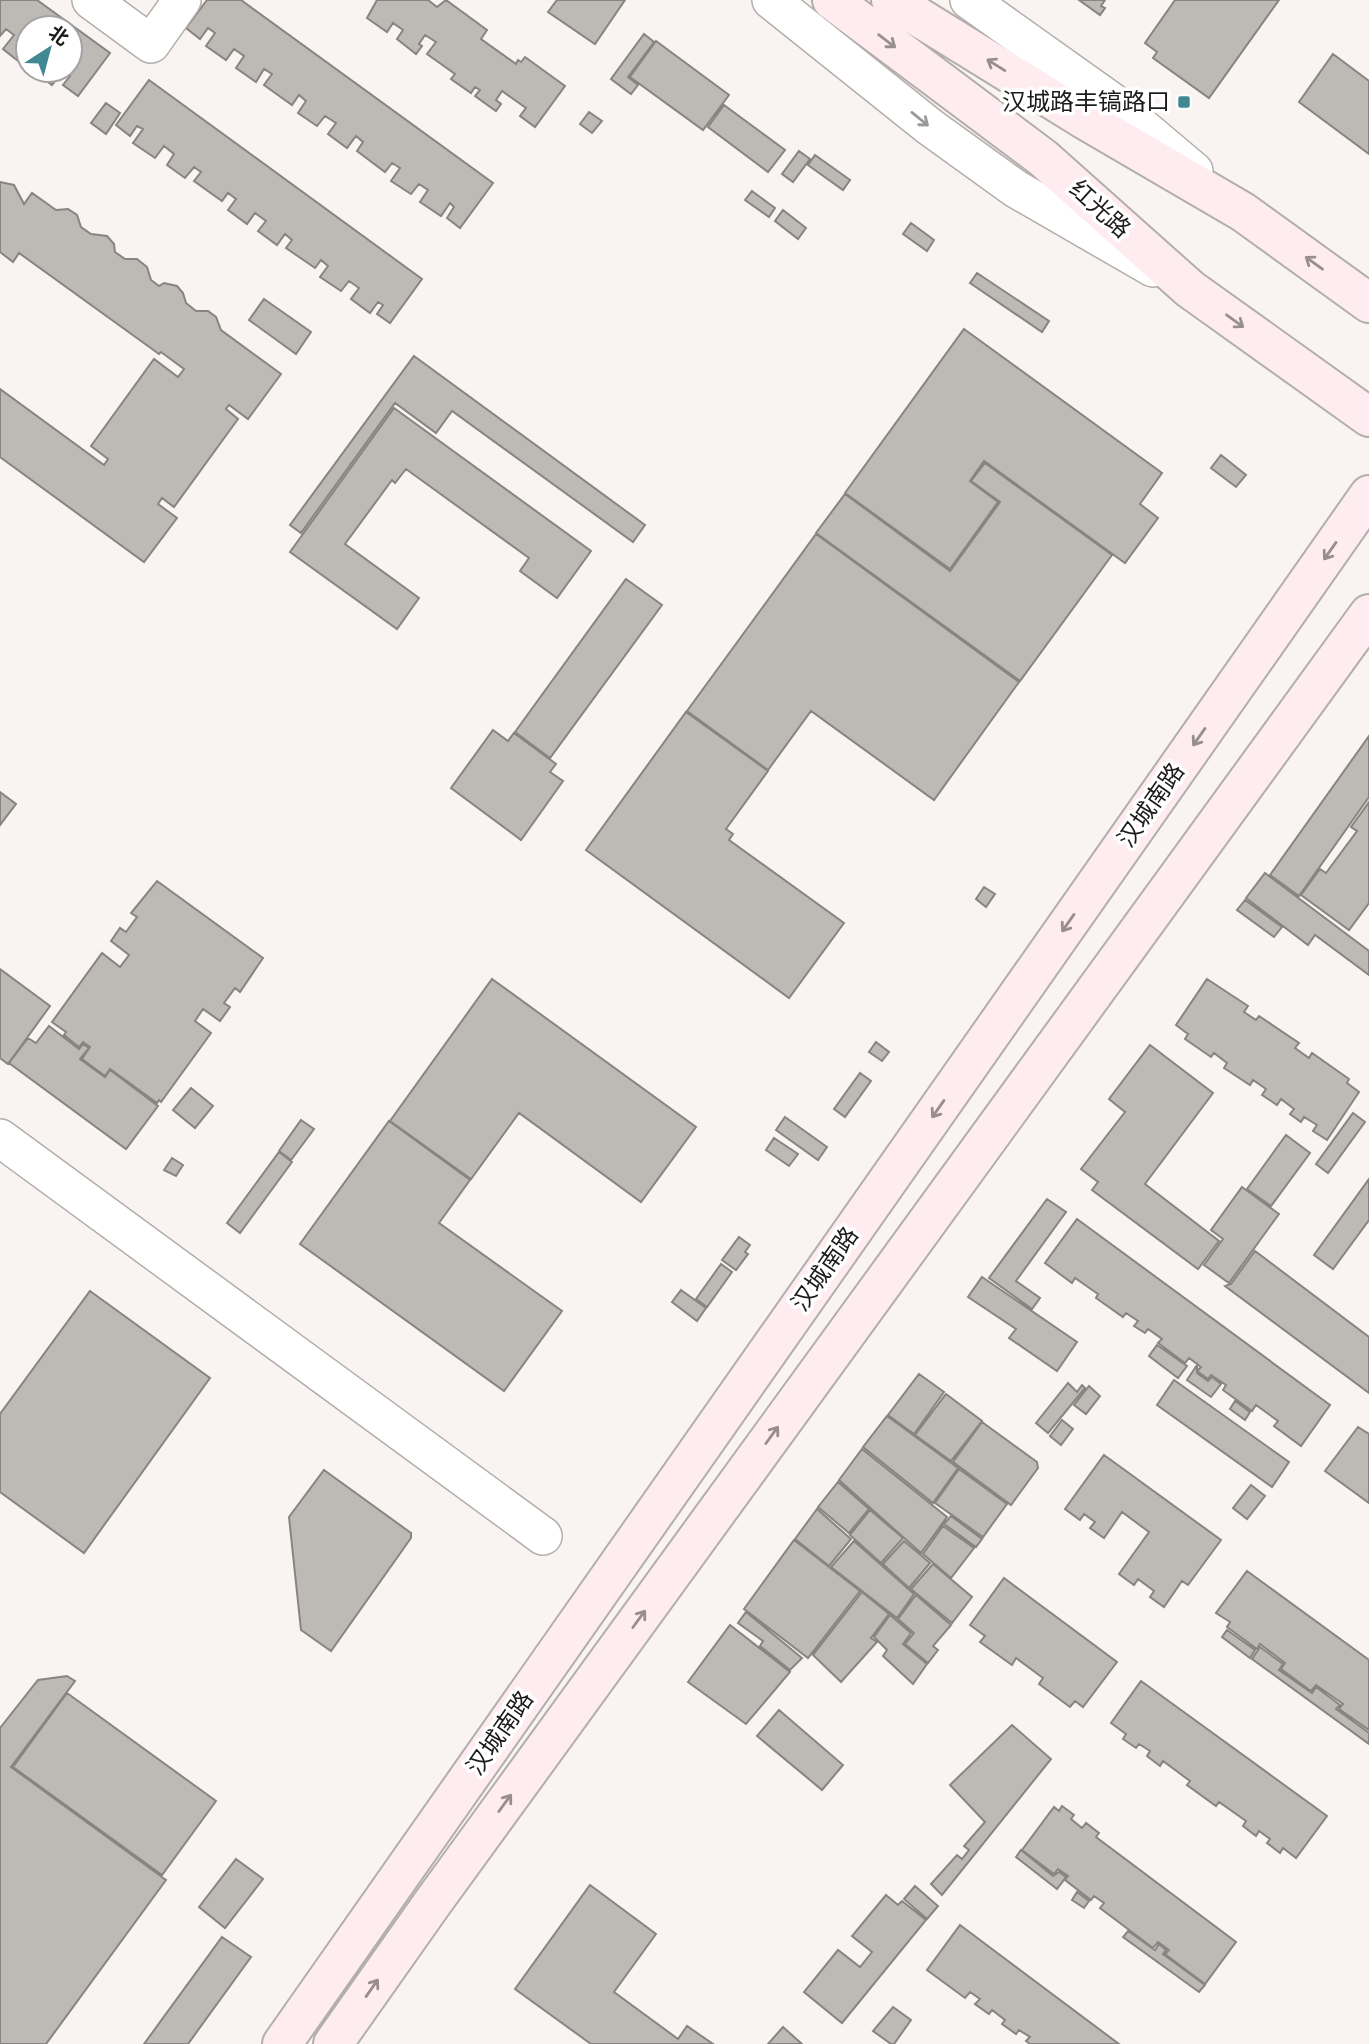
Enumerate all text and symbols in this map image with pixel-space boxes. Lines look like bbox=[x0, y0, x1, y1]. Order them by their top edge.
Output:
north arrow bbox=[14, 14, 84, 84]
text: 北 bbox=[44, 21, 73, 51]
one-way arrow bbox=[877, 33, 896, 48]
one-way arrow bbox=[987, 58, 1007, 72]
place label: 汉城路丰镐路口 bbox=[1002, 88, 1170, 116]
marker: 汉城路丰镐路口 bbox=[1176, 94, 1192, 110]
one-way arrow bbox=[910, 111, 929, 126]
street label: 红光路 bbox=[1064, 175, 1136, 243]
one-way arrow bbox=[1305, 256, 1324, 270]
one-way arrow bbox=[1226, 314, 1244, 329]
one-way arrow bbox=[1323, 541, 1337, 560]
one-way arrow bbox=[1192, 727, 1206, 746]
street label: 汉城南路 bbox=[1112, 758, 1190, 852]
one-way arrow bbox=[1061, 913, 1076, 932]
one-way arrow bbox=[931, 1099, 945, 1118]
street label: 汉城南路 bbox=[786, 1222, 864, 1316]
one-way arrow bbox=[765, 1426, 780, 1445]
one-way arrow bbox=[631, 1610, 646, 1629]
street label: 汉城南路 bbox=[461, 1686, 539, 1780]
one-way arrow bbox=[498, 1794, 512, 1813]
one-way arrow bbox=[365, 1979, 379, 1998]

